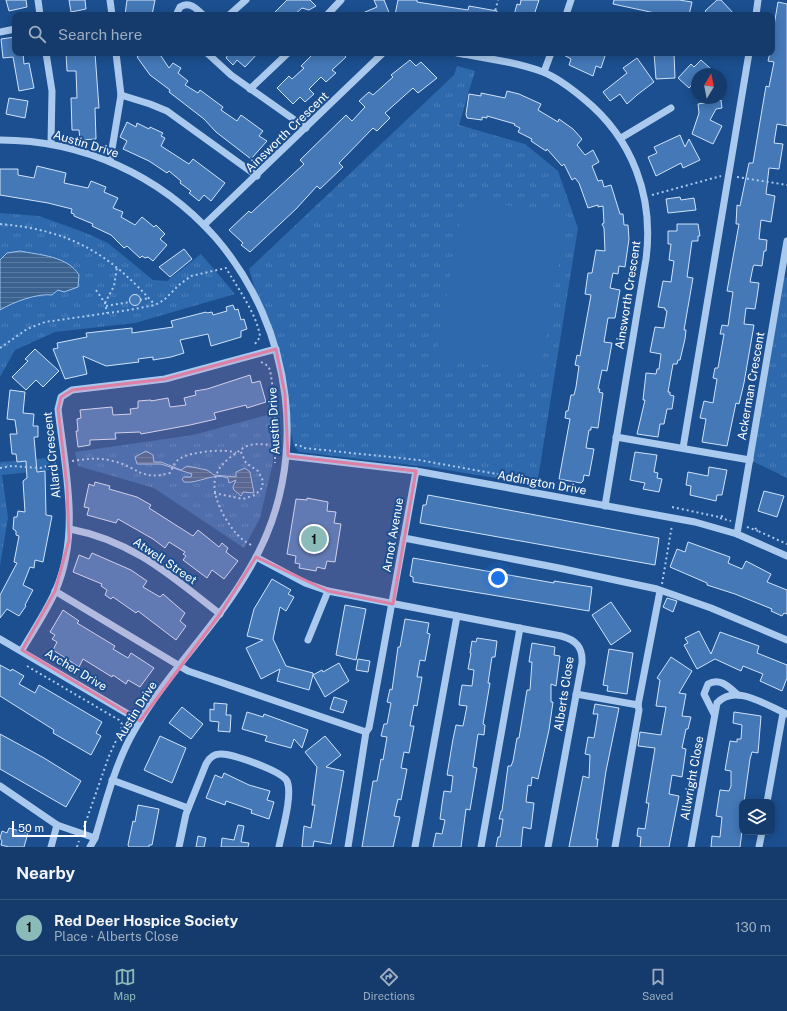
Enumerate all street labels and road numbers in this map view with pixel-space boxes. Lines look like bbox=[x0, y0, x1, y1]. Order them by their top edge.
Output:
street label: Ainsworth Crescent bbox=[243, 89, 332, 175]
street label: Austin Drive bbox=[52, 127, 121, 161]
street label: Ainsworth Crescent bbox=[612, 239, 644, 350]
street label: Ackerman Crescent bbox=[735, 330, 767, 441]
street label: Austin Drive bbox=[265, 387, 283, 455]
street label: Allard Crescent bbox=[40, 411, 64, 499]
street label: Addington Drive bbox=[496, 468, 588, 498]
street label: Arnot Avenue bbox=[380, 496, 406, 573]
street label: Atwell Street bbox=[131, 535, 200, 588]
street label: Archer Drive bbox=[43, 646, 110, 694]
street label: Alberts Close bbox=[551, 655, 577, 732]
street label: Austin Drive bbox=[112, 678, 160, 743]
street label: Allwright Close bbox=[678, 735, 706, 821]

